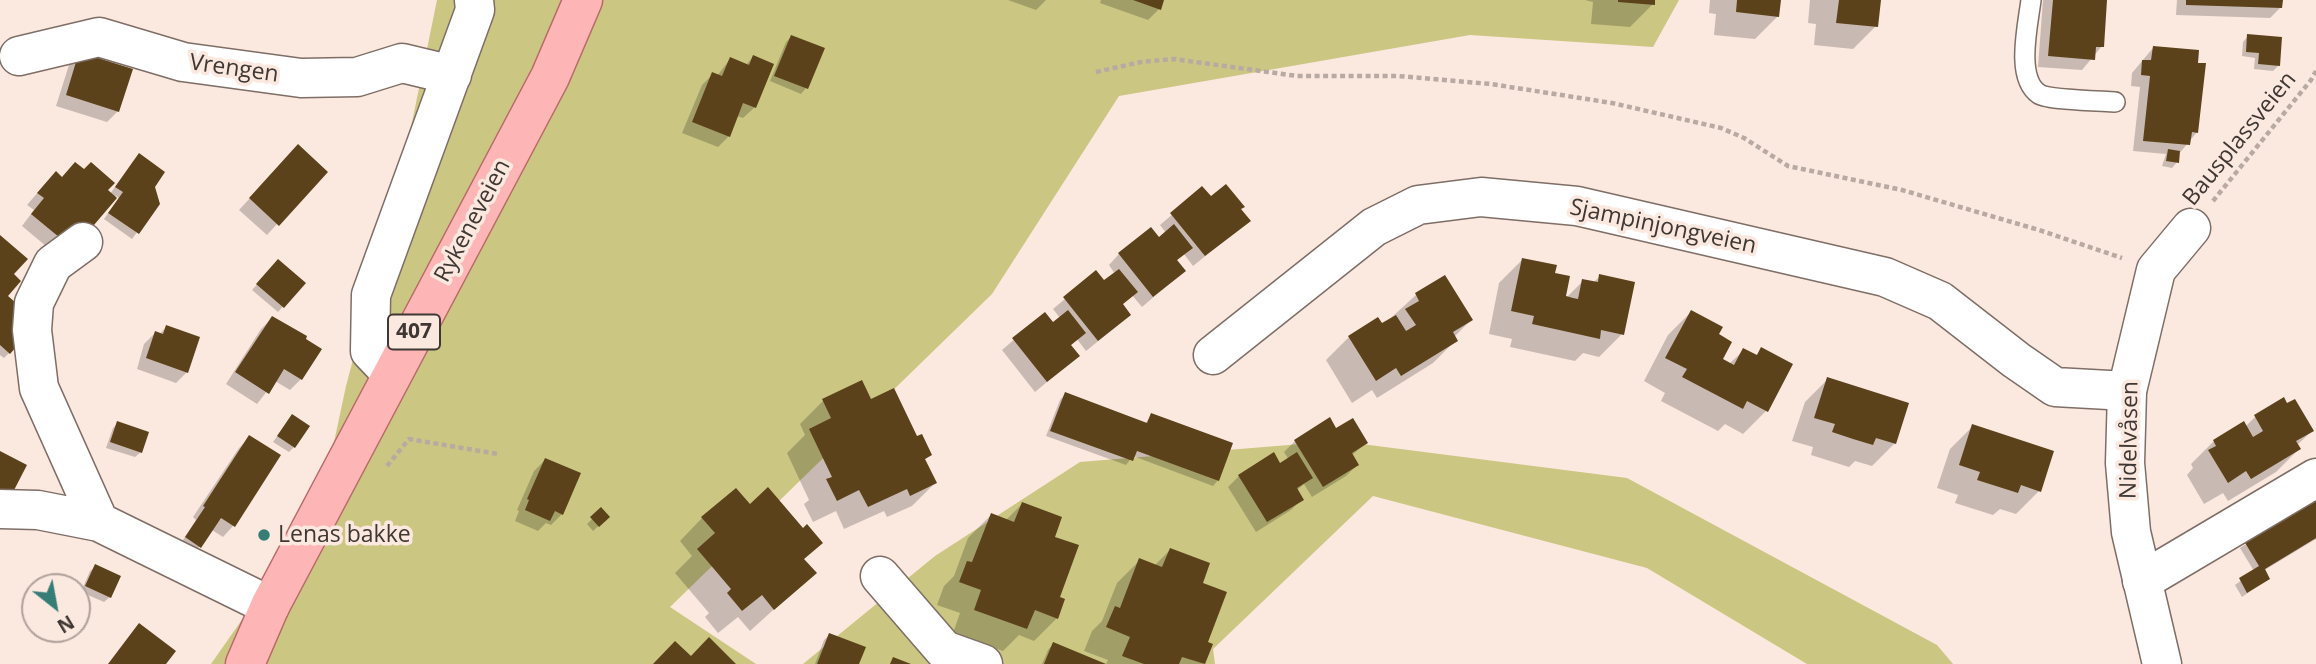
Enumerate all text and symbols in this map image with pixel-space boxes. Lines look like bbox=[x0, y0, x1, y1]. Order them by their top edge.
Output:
street label: Vrengen bbox=[188, 49, 280, 89]
street label: Bausplassveien bbox=[2178, 66, 2302, 212]
street label: Rykeneveien bbox=[429, 155, 517, 287]
street label: Sjampinjongveien bbox=[1567, 194, 1759, 260]
road number: 407 bbox=[388, 314, 440, 350]
street label: Nidelvåsen bbox=[2115, 381, 2145, 499]
place label: Lenas bakke bbox=[278, 521, 411, 549]
marker: Lenas bakke bbox=[256, 527, 272, 543]
north arrow bbox=[21, 573, 91, 643]
text: N bbox=[52, 609, 79, 639]

